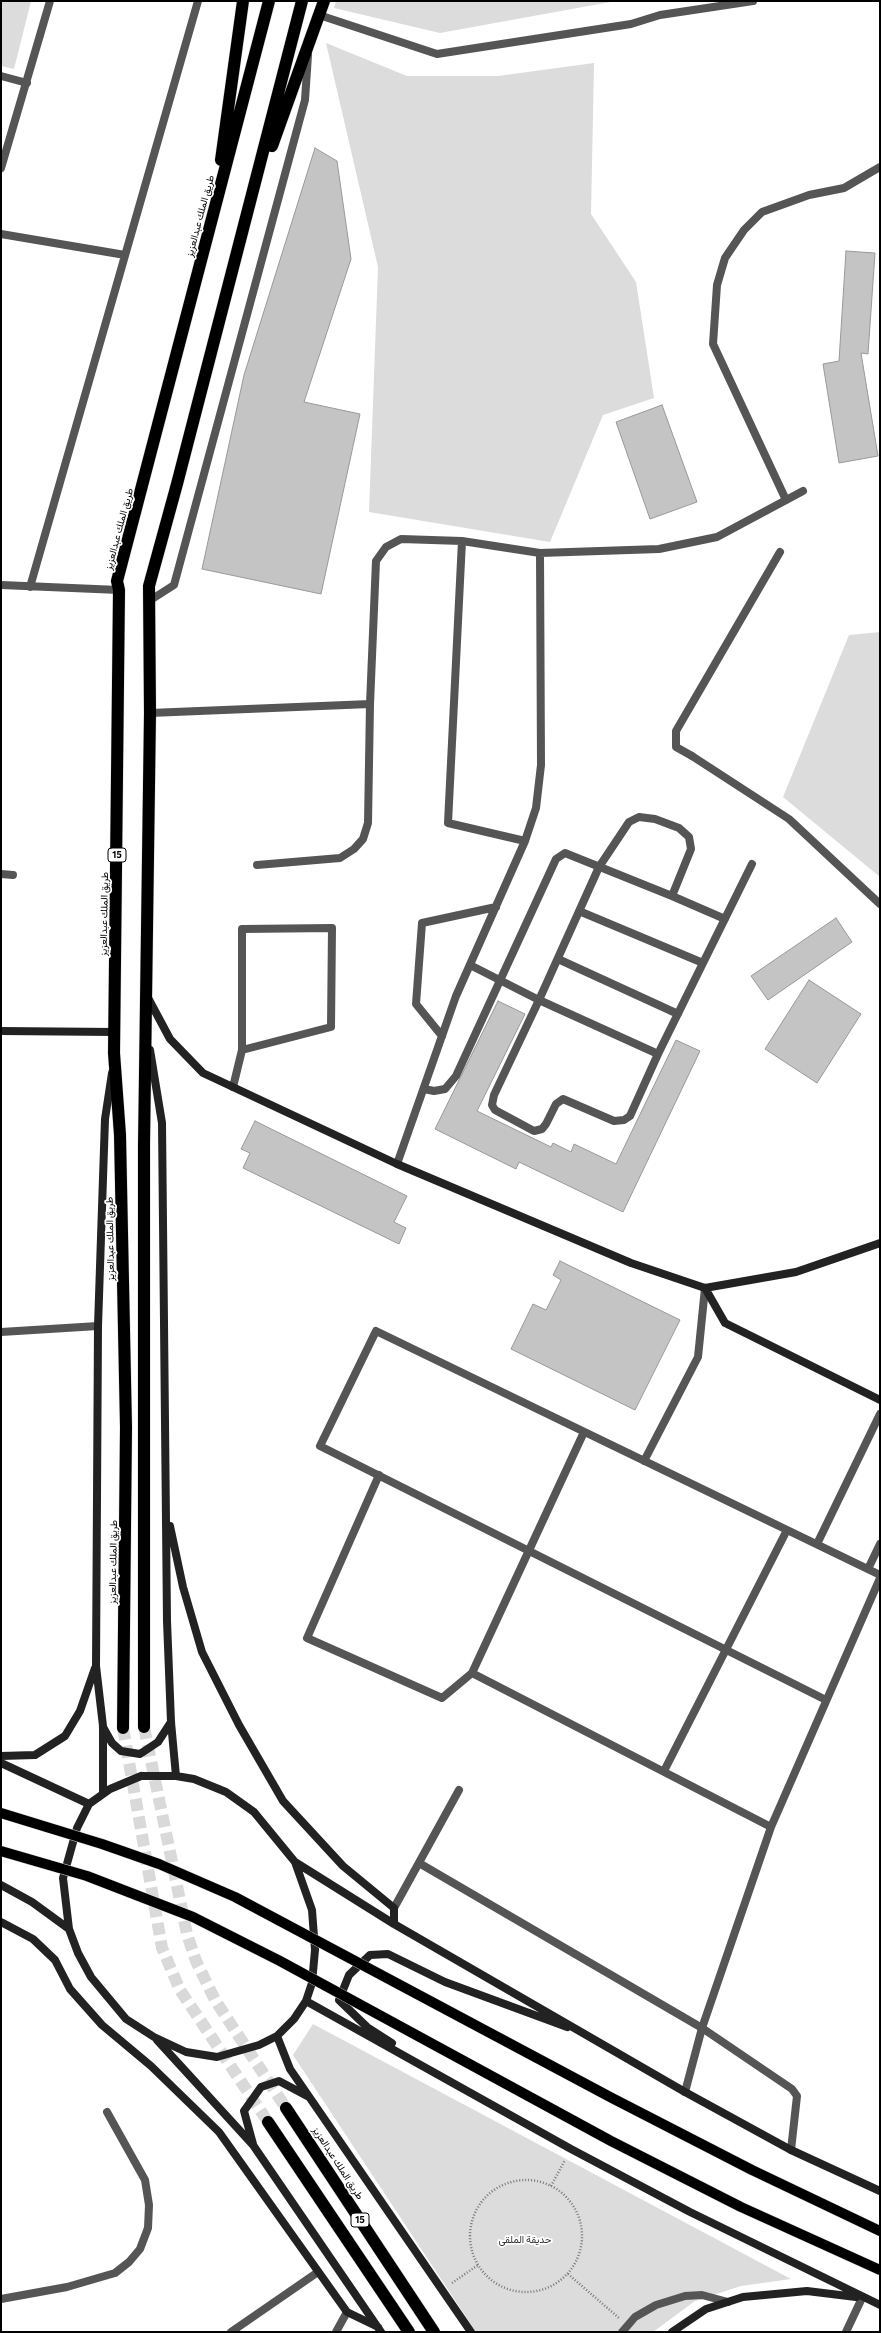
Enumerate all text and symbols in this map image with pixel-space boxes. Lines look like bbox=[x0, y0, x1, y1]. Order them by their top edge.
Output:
street label: طريق الملك عبدالعزيز bbox=[183, 174, 217, 258]
street label: طريق الملك عبدالعزيز bbox=[102, 487, 136, 571]
road number: 15 bbox=[108, 848, 126, 862]
street label: طريق الملك عبدالعزيز bbox=[97, 872, 111, 956]
street label: طريق الملك عبدالعزيز bbox=[103, 1197, 117, 1281]
street label: طريق الملك عبدالعزيز bbox=[106, 1520, 120, 1604]
street label: طريق الملك عبدالعزيز bbox=[310, 2124, 366, 2202]
road number: 15 bbox=[351, 2213, 369, 2227]
park label: حديقة الملقى bbox=[499, 2234, 551, 2246]

